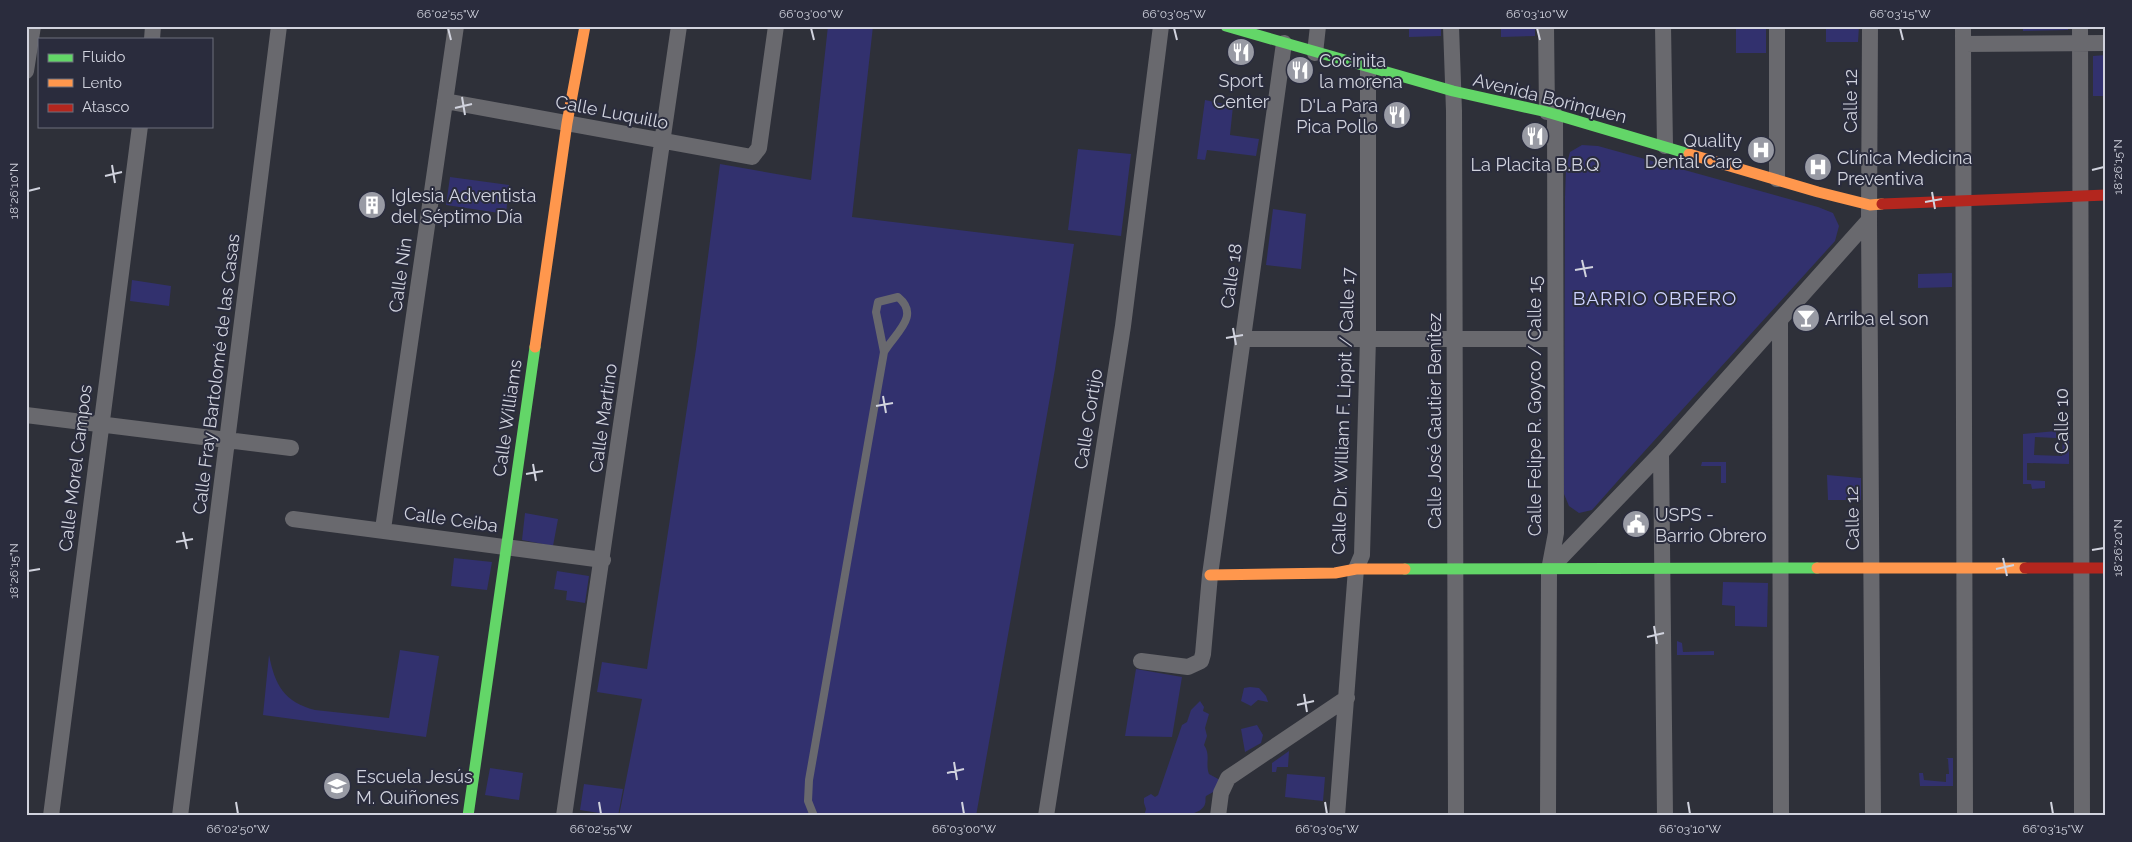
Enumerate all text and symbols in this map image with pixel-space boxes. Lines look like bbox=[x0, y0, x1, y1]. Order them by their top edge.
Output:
text: 66°02'55"W bbox=[417, 7, 480, 21]
text: 66°03'00"W bbox=[779, 7, 844, 21]
text: 66°03'05"W bbox=[1142, 7, 1206, 21]
text: 66°03'10"W bbox=[1506, 7, 1568, 21]
text: 66°03'15"W bbox=[1869, 7, 1931, 21]
restaurant icon: Sport Center bbox=[1226, 37, 1256, 67]
legend bbox=[38, 38, 212, 128]
text: Fluido bbox=[82, 48, 125, 66]
place label: Cocinita la morena bbox=[1319, 50, 1402, 92]
restaurant icon: Cocinita la morena bbox=[1285, 55, 1315, 85]
street label: Avenida Borinquen bbox=[1471, 69, 1629, 127]
street label: Calle 12 bbox=[1840, 69, 1861, 133]
place label: Sport Center bbox=[1213, 70, 1270, 112]
text: Lento bbox=[82, 74, 122, 92]
street label: Calle Luquillo bbox=[554, 91, 670, 133]
place label: D'La Para Pica Pollo bbox=[1296, 95, 1378, 137]
text: Atasco bbox=[82, 98, 129, 116]
restaurant icon: D'La Para Pica Pollo bbox=[1382, 100, 1412, 130]
restaurant icon: La Placita B.B.Q bbox=[1520, 121, 1550, 151]
place label: Quality Dental Care bbox=[1645, 130, 1742, 172]
hospital icon: Quality Dental Care bbox=[1746, 135, 1776, 165]
text: 18°26'15"N bbox=[2111, 139, 2125, 195]
place label: Clínica Medicina Preventiva bbox=[1837, 147, 1972, 189]
hospital icon: Clínica Medicina Preventiva bbox=[1803, 152, 1833, 182]
place label: La Placita B.B.Q bbox=[1470, 154, 1600, 175]
text: 18°26'10"N bbox=[7, 163, 21, 219]
place label: Iglesia Adventista del Séptimo Día bbox=[391, 185, 536, 227]
building icon: Iglesia Adventista del Séptimo Día bbox=[357, 190, 387, 220]
street label: Calle Fray Bartolomé de las Casas bbox=[188, 232, 244, 515]
street label: Calle Nin bbox=[384, 236, 416, 314]
street label: Calle 18 bbox=[1216, 242, 1246, 310]
street label: Calle Dr. William F. Lippit / Calle 17 bbox=[1327, 267, 1359, 555]
street label: Calle Felipe R. Goyco / Calle 15 bbox=[1524, 276, 1545, 536]
district label: BARRIO OBRERO bbox=[1573, 287, 1737, 309]
bar icon: Arriba el son bbox=[1791, 303, 1821, 333]
place label: Arriba el son bbox=[1825, 308, 1929, 329]
street label: Calle José Gautier Benítez bbox=[1424, 313, 1445, 529]
street label: Calle Williams bbox=[488, 358, 526, 478]
street label: Calle Martino bbox=[585, 362, 621, 474]
street label: Calle Cortijo bbox=[1070, 367, 1106, 471]
street label: Calle Morel Campos bbox=[54, 383, 96, 553]
street label: Calle 10 bbox=[2051, 388, 2072, 454]
street label: Calle 12 bbox=[1841, 486, 1863, 550]
street label: Calle Ceiba bbox=[403, 502, 499, 536]
place label: USPS - Barrio Obrero bbox=[1655, 504, 1767, 546]
public building icon: USPS - Barrio Obrero bbox=[1621, 509, 1651, 539]
text: 18°26'20"N bbox=[2111, 519, 2125, 577]
text: 18°26'15"N bbox=[7, 543, 21, 599]
place label: Escuela Jesús M. Quiñones bbox=[356, 766, 473, 808]
school or university icon: Escuela Jesús M. Quiñones bbox=[322, 771, 352, 801]
text: 66°02'50"W bbox=[206, 822, 270, 836]
text: 66°02'55"W bbox=[570, 822, 633, 836]
text: 66°03'00"W bbox=[932, 822, 997, 836]
text: 66°03'05"W bbox=[1295, 822, 1359, 836]
text: 66°03'10"W bbox=[1659, 822, 1721, 836]
text: 66°03'15"W bbox=[2022, 822, 2084, 836]

